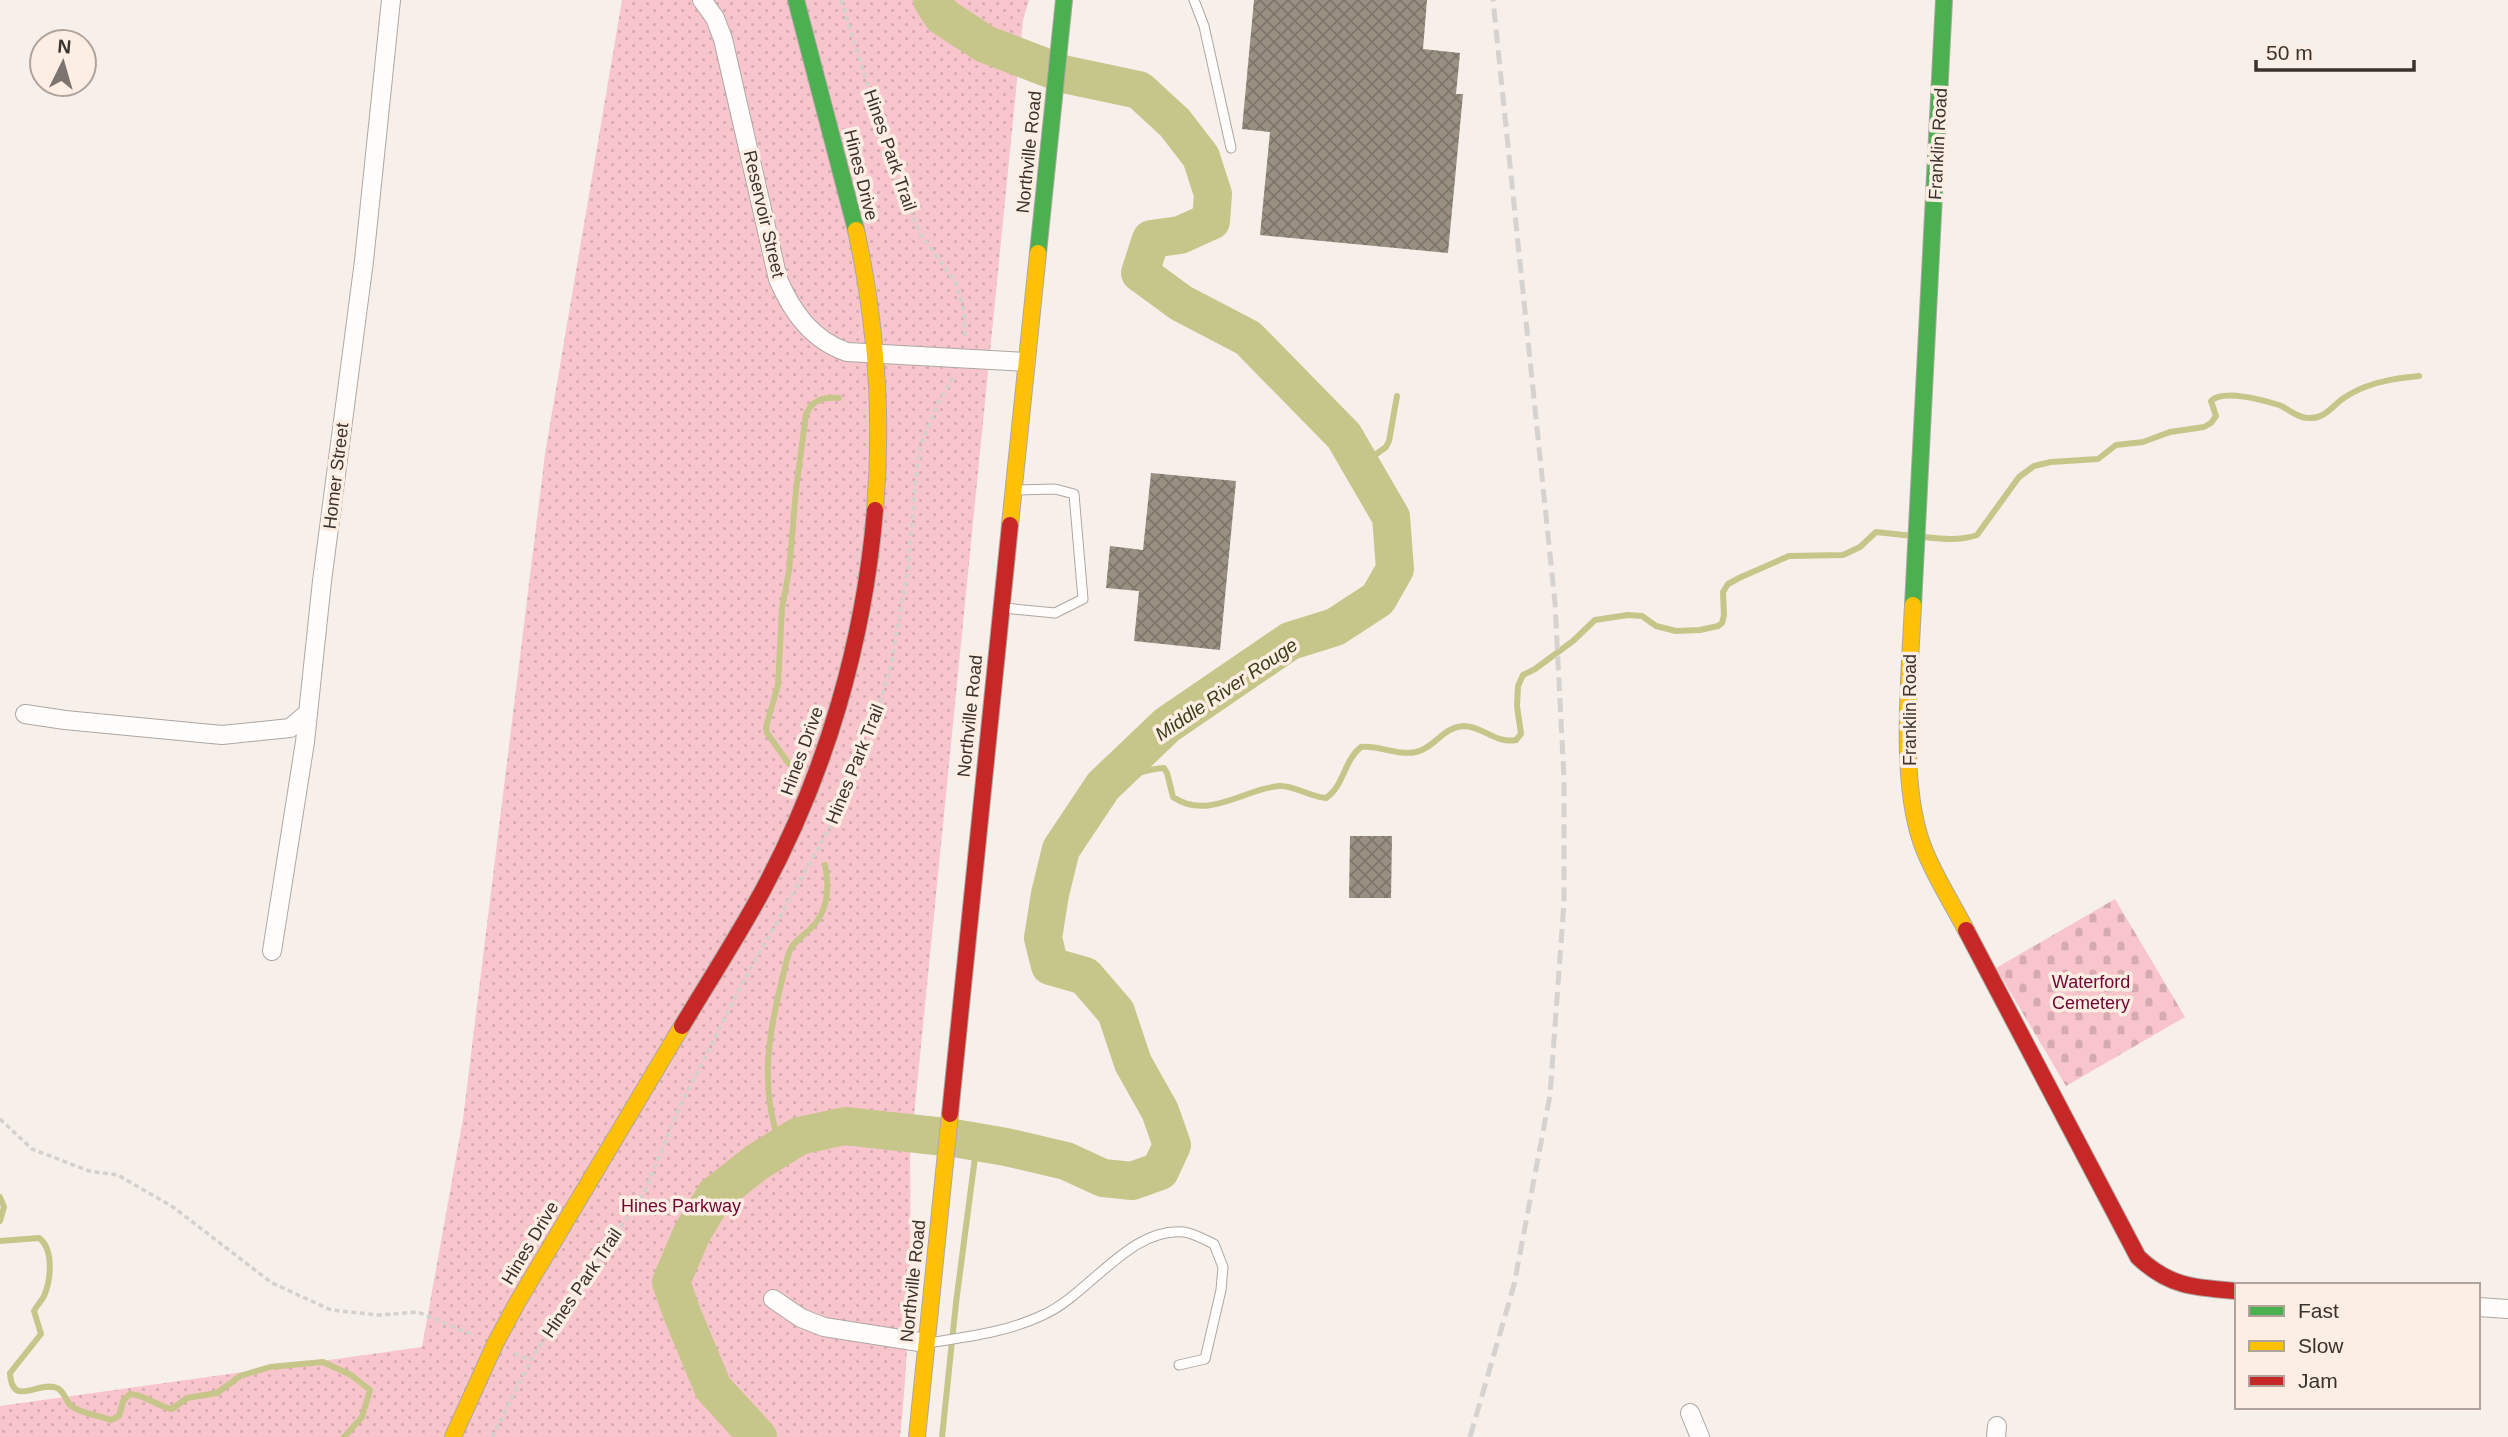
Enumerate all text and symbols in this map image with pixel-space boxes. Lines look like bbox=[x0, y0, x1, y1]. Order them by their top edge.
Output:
north arrow bbox=[28, 28, 98, 98]
scale bar bbox=[2256, 28, 2414, 72]
text: N bbox=[57, 36, 72, 58]
text: 50 m bbox=[2266, 41, 2313, 64]
street label: Hines Park Trail bbox=[860, 87, 920, 213]
street label: Franklin Road bbox=[1925, 88, 1951, 200]
street label: Northville Road bbox=[1013, 90, 1045, 214]
street label: Hines Drive bbox=[840, 127, 882, 223]
street label: Reservoir Street bbox=[740, 148, 788, 280]
street label: Homer Street bbox=[320, 422, 352, 530]
water label: Middle River Rouge bbox=[1151, 634, 1301, 745]
street label: Northville Road bbox=[954, 654, 986, 778]
street label: Franklin Road bbox=[1900, 654, 1920, 766]
street label: Hines Park Trail bbox=[822, 701, 888, 827]
street label: Hines Drive bbox=[777, 704, 827, 798]
park label: Waterford Cemetery bbox=[2052, 972, 2130, 1013]
park label: Hines Parkway bbox=[621, 1196, 741, 1216]
street label: Hines Drive bbox=[497, 1198, 563, 1288]
street label: Northville Road bbox=[897, 1219, 929, 1343]
street label: Hines Park Trail bbox=[538, 1225, 626, 1341]
legend bbox=[2235, 1283, 2480, 1409]
text: Fast bbox=[2298, 1299, 2339, 1322]
text: Slow bbox=[2298, 1334, 2344, 1357]
text: Jam bbox=[2298, 1369, 2338, 1392]

